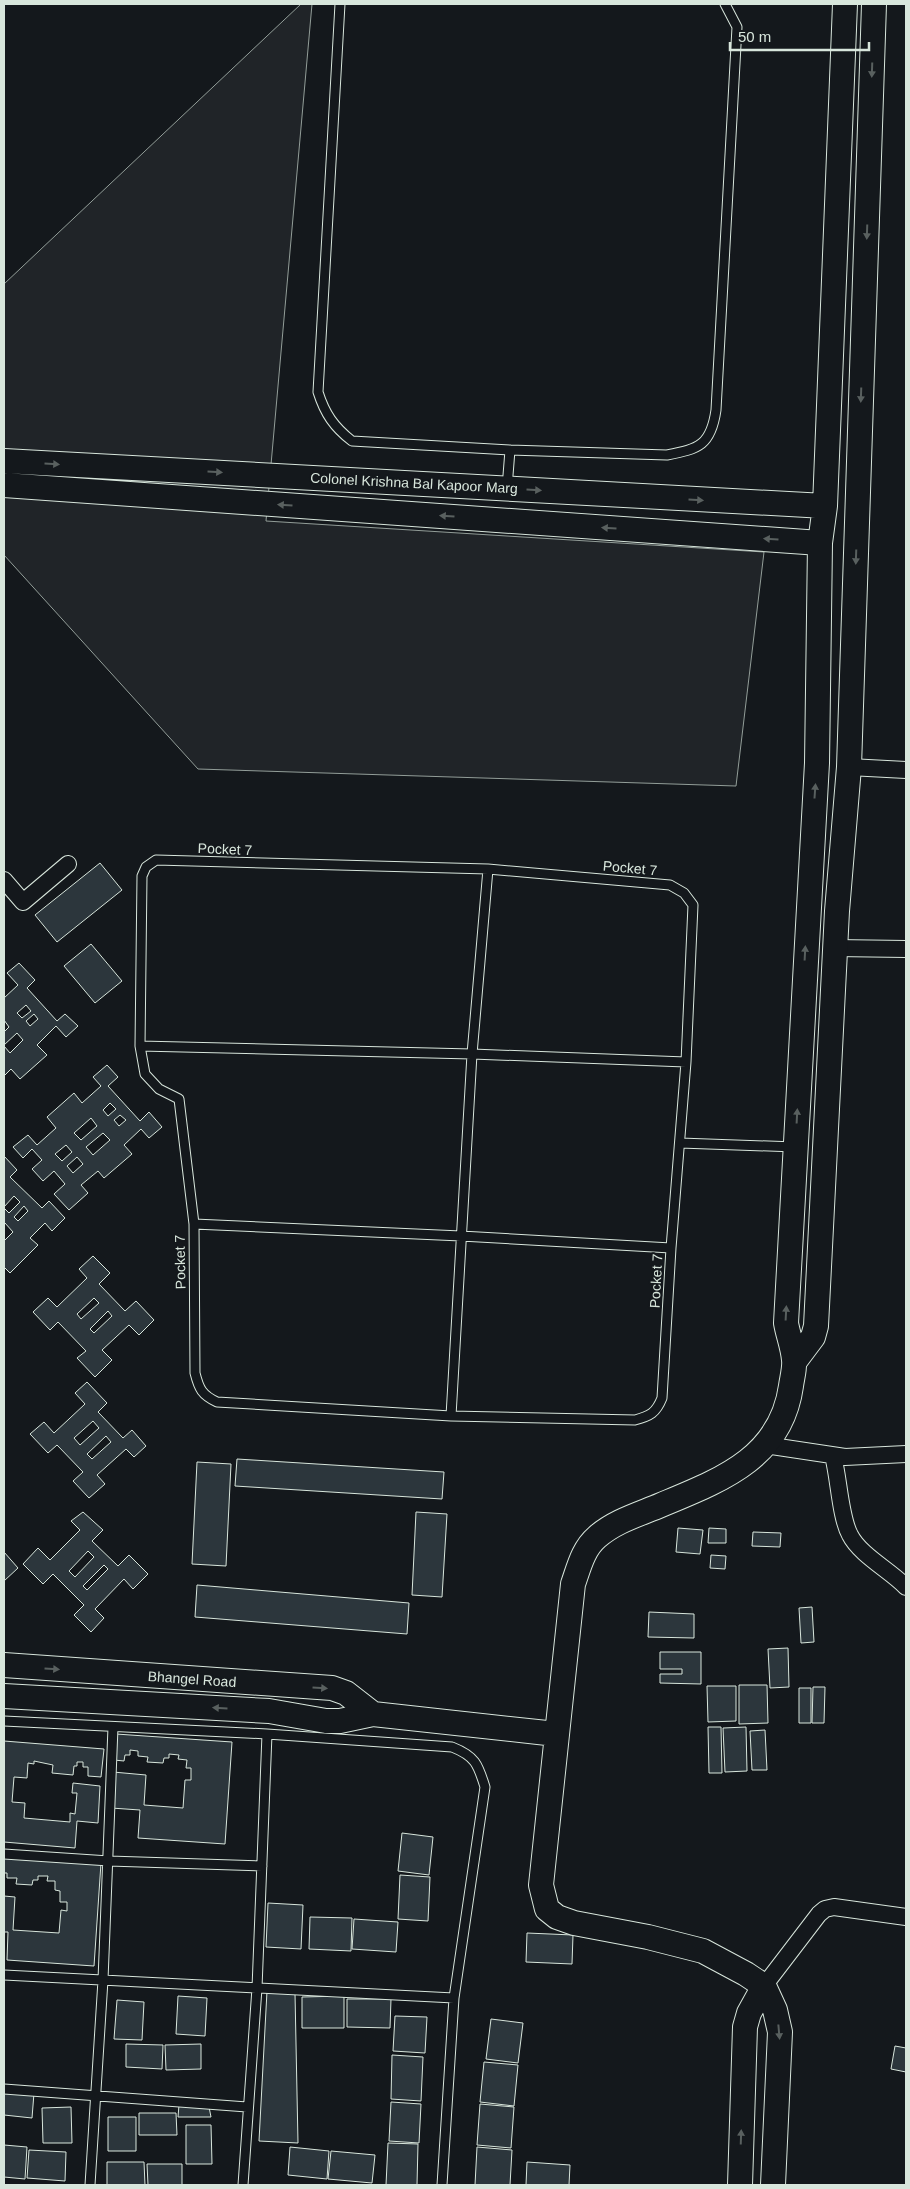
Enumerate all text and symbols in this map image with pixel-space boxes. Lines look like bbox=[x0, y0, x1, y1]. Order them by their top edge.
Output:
scale bar bbox=[730, 20, 869, 52]
text: 50 m bbox=[738, 28, 771, 45]
one-way arrow bbox=[868, 62, 876, 78]
one-way arrow bbox=[863, 225, 871, 241]
one-way arrow bbox=[857, 387, 865, 403]
one-way arrow bbox=[45, 460, 61, 468]
one-way arrow bbox=[207, 468, 223, 476]
street label: Colonel Krishna Bal Kapoor Marg bbox=[310, 470, 518, 496]
one-way arrow bbox=[526, 486, 542, 494]
one-way arrow bbox=[689, 496, 705, 504]
one-way arrow bbox=[277, 501, 293, 509]
one-way arrow bbox=[439, 512, 455, 520]
one-way arrow bbox=[601, 524, 617, 532]
one-way arrow bbox=[763, 535, 779, 543]
one-way arrow bbox=[852, 549, 860, 565]
one-way arrow bbox=[811, 783, 819, 799]
street label: Pocket 7 bbox=[197, 840, 253, 858]
street label: Pocket 7 bbox=[602, 858, 658, 878]
one-way arrow bbox=[802, 945, 810, 961]
one-way arrow bbox=[794, 1107, 802, 1123]
street label: Pocket 7 bbox=[172, 1234, 188, 1289]
street label: Pocket 7 bbox=[647, 1253, 665, 1309]
one-way arrow bbox=[783, 1305, 791, 1321]
one-way arrow bbox=[45, 1665, 61, 1673]
street label: Bhangel Road bbox=[147, 1668, 237, 1690]
one-way arrow bbox=[312, 1684, 328, 1692]
one-way arrow bbox=[212, 1704, 228, 1712]
one-way arrow bbox=[775, 2025, 783, 2041]
one-way arrow bbox=[738, 2128, 746, 2144]

